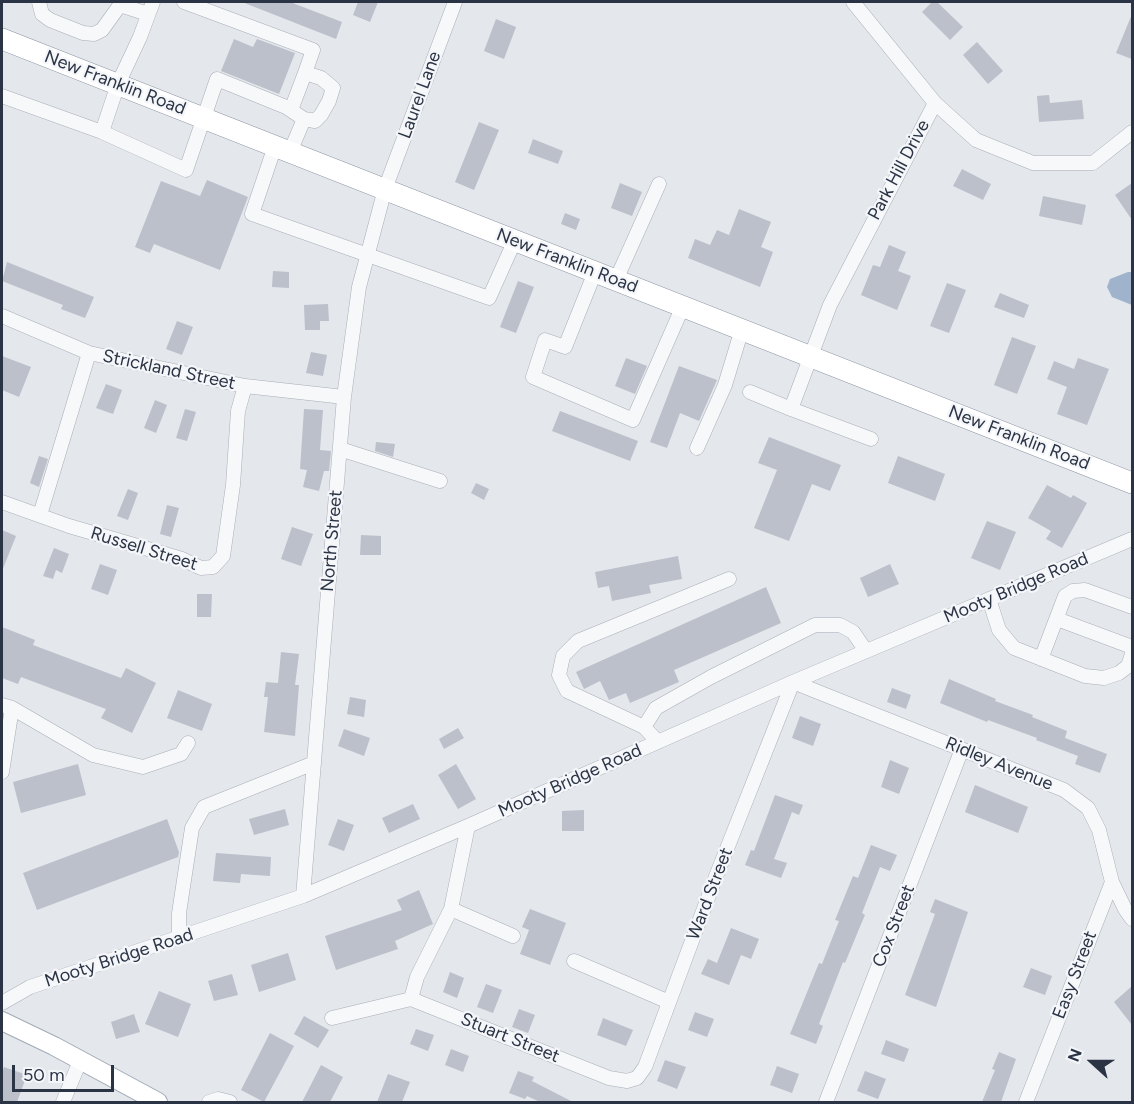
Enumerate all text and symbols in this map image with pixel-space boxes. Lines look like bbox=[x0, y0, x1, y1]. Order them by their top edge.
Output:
street label: New Franklin Road bbox=[41, 46, 189, 120]
street label: Laurel Lane bbox=[394, 48, 446, 142]
street label: Park Hill Drive bbox=[864, 116, 934, 224]
street label: New Franklin Road bbox=[493, 224, 641, 298]
street label: Strickland Street bbox=[101, 345, 237, 395]
street label: New Franklin Road bbox=[945, 401, 1093, 475]
street label: North Street bbox=[317, 489, 347, 593]
street label: Russell Street bbox=[88, 522, 200, 576]
street label: Mooty Bridge Road bbox=[940, 548, 1092, 628]
street label: Ridley Avenue bbox=[942, 733, 1056, 795]
street label: Mooty Bridge Road bbox=[495, 740, 645, 822]
street label: Ward Street bbox=[682, 845, 738, 943]
street label: Cox Street bbox=[868, 882, 920, 970]
street label: Mooty Bridge Road bbox=[42, 924, 196, 992]
street label: Easy Street bbox=[1048, 928, 1102, 1022]
street label: Stuart Street bbox=[457, 1008, 563, 1068]
north arrow bbox=[1062, 1032, 1122, 1092]
text: N bbox=[1064, 1046, 1086, 1065]
scale bar bbox=[15, 1053, 117, 1091]
text: 50 m bbox=[23, 1064, 65, 1086]

